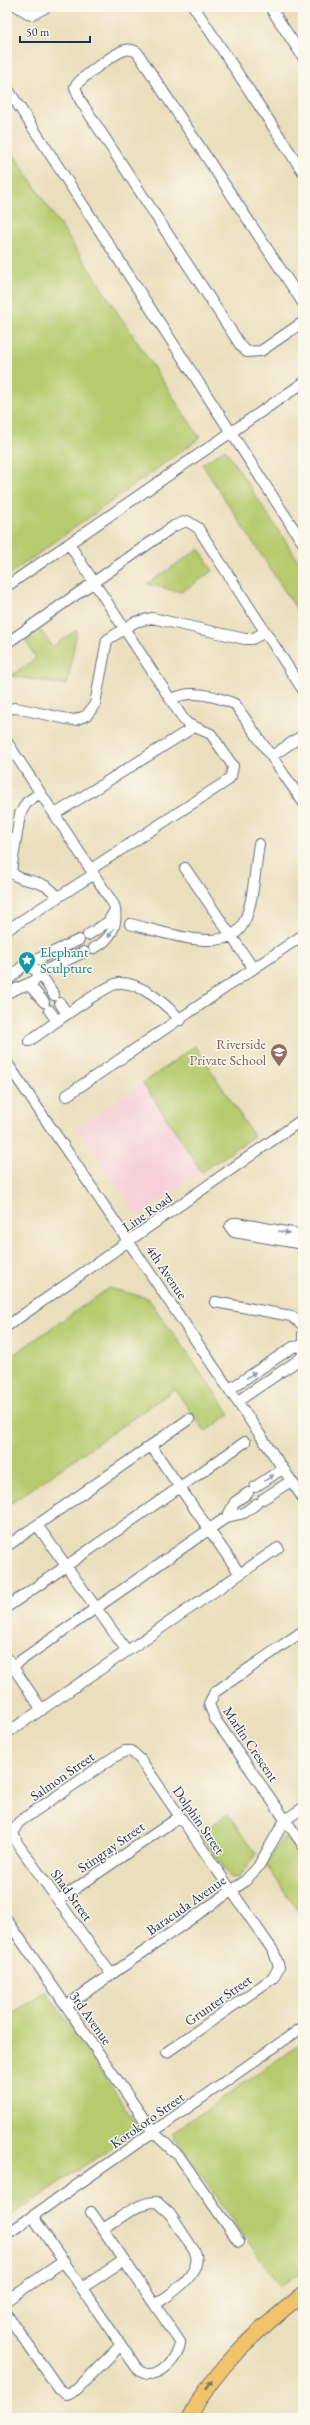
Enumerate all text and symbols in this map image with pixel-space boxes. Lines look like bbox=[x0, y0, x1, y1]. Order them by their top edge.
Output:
scale bar bbox=[20, 18, 90, 44]
text: 50 m bbox=[26, 24, 50, 40]
one-way arrow bbox=[107, 927, 115, 938]
place label: Elephant Sculpture bbox=[40, 943, 93, 977]
place icon: Elephant Sculpture bbox=[17, 950, 37, 975]
place label: Riverside Private School bbox=[190, 1035, 267, 1069]
school or university icon: Riverside Private School bbox=[269, 1042, 289, 1067]
street label: Line Road bbox=[119, 1188, 176, 1236]
one-way arrow bbox=[278, 1229, 290, 1235]
street label: 4th Avenue bbox=[142, 1242, 192, 1303]
one-way arrow bbox=[246, 1371, 256, 1379]
one-way arrow bbox=[263, 1474, 274, 1482]
street label: Marlin Crescent bbox=[219, 1703, 283, 1786]
street label: Salmon Street bbox=[26, 1747, 98, 1805]
street label: Dolphin Street bbox=[169, 1782, 229, 1858]
street label: Stingray Street bbox=[74, 1817, 148, 1877]
street label: Shad Street bbox=[47, 1865, 97, 1925]
street label: Baracuda Avenue bbox=[143, 1871, 230, 1939]
street label: Grunter Street bbox=[181, 1970, 255, 2030]
street label: 3rd Avenue bbox=[66, 1988, 116, 2049]
street label: Korokoro Street bbox=[106, 2087, 188, 2152]
one-way arrow bbox=[205, 2379, 213, 2390]

